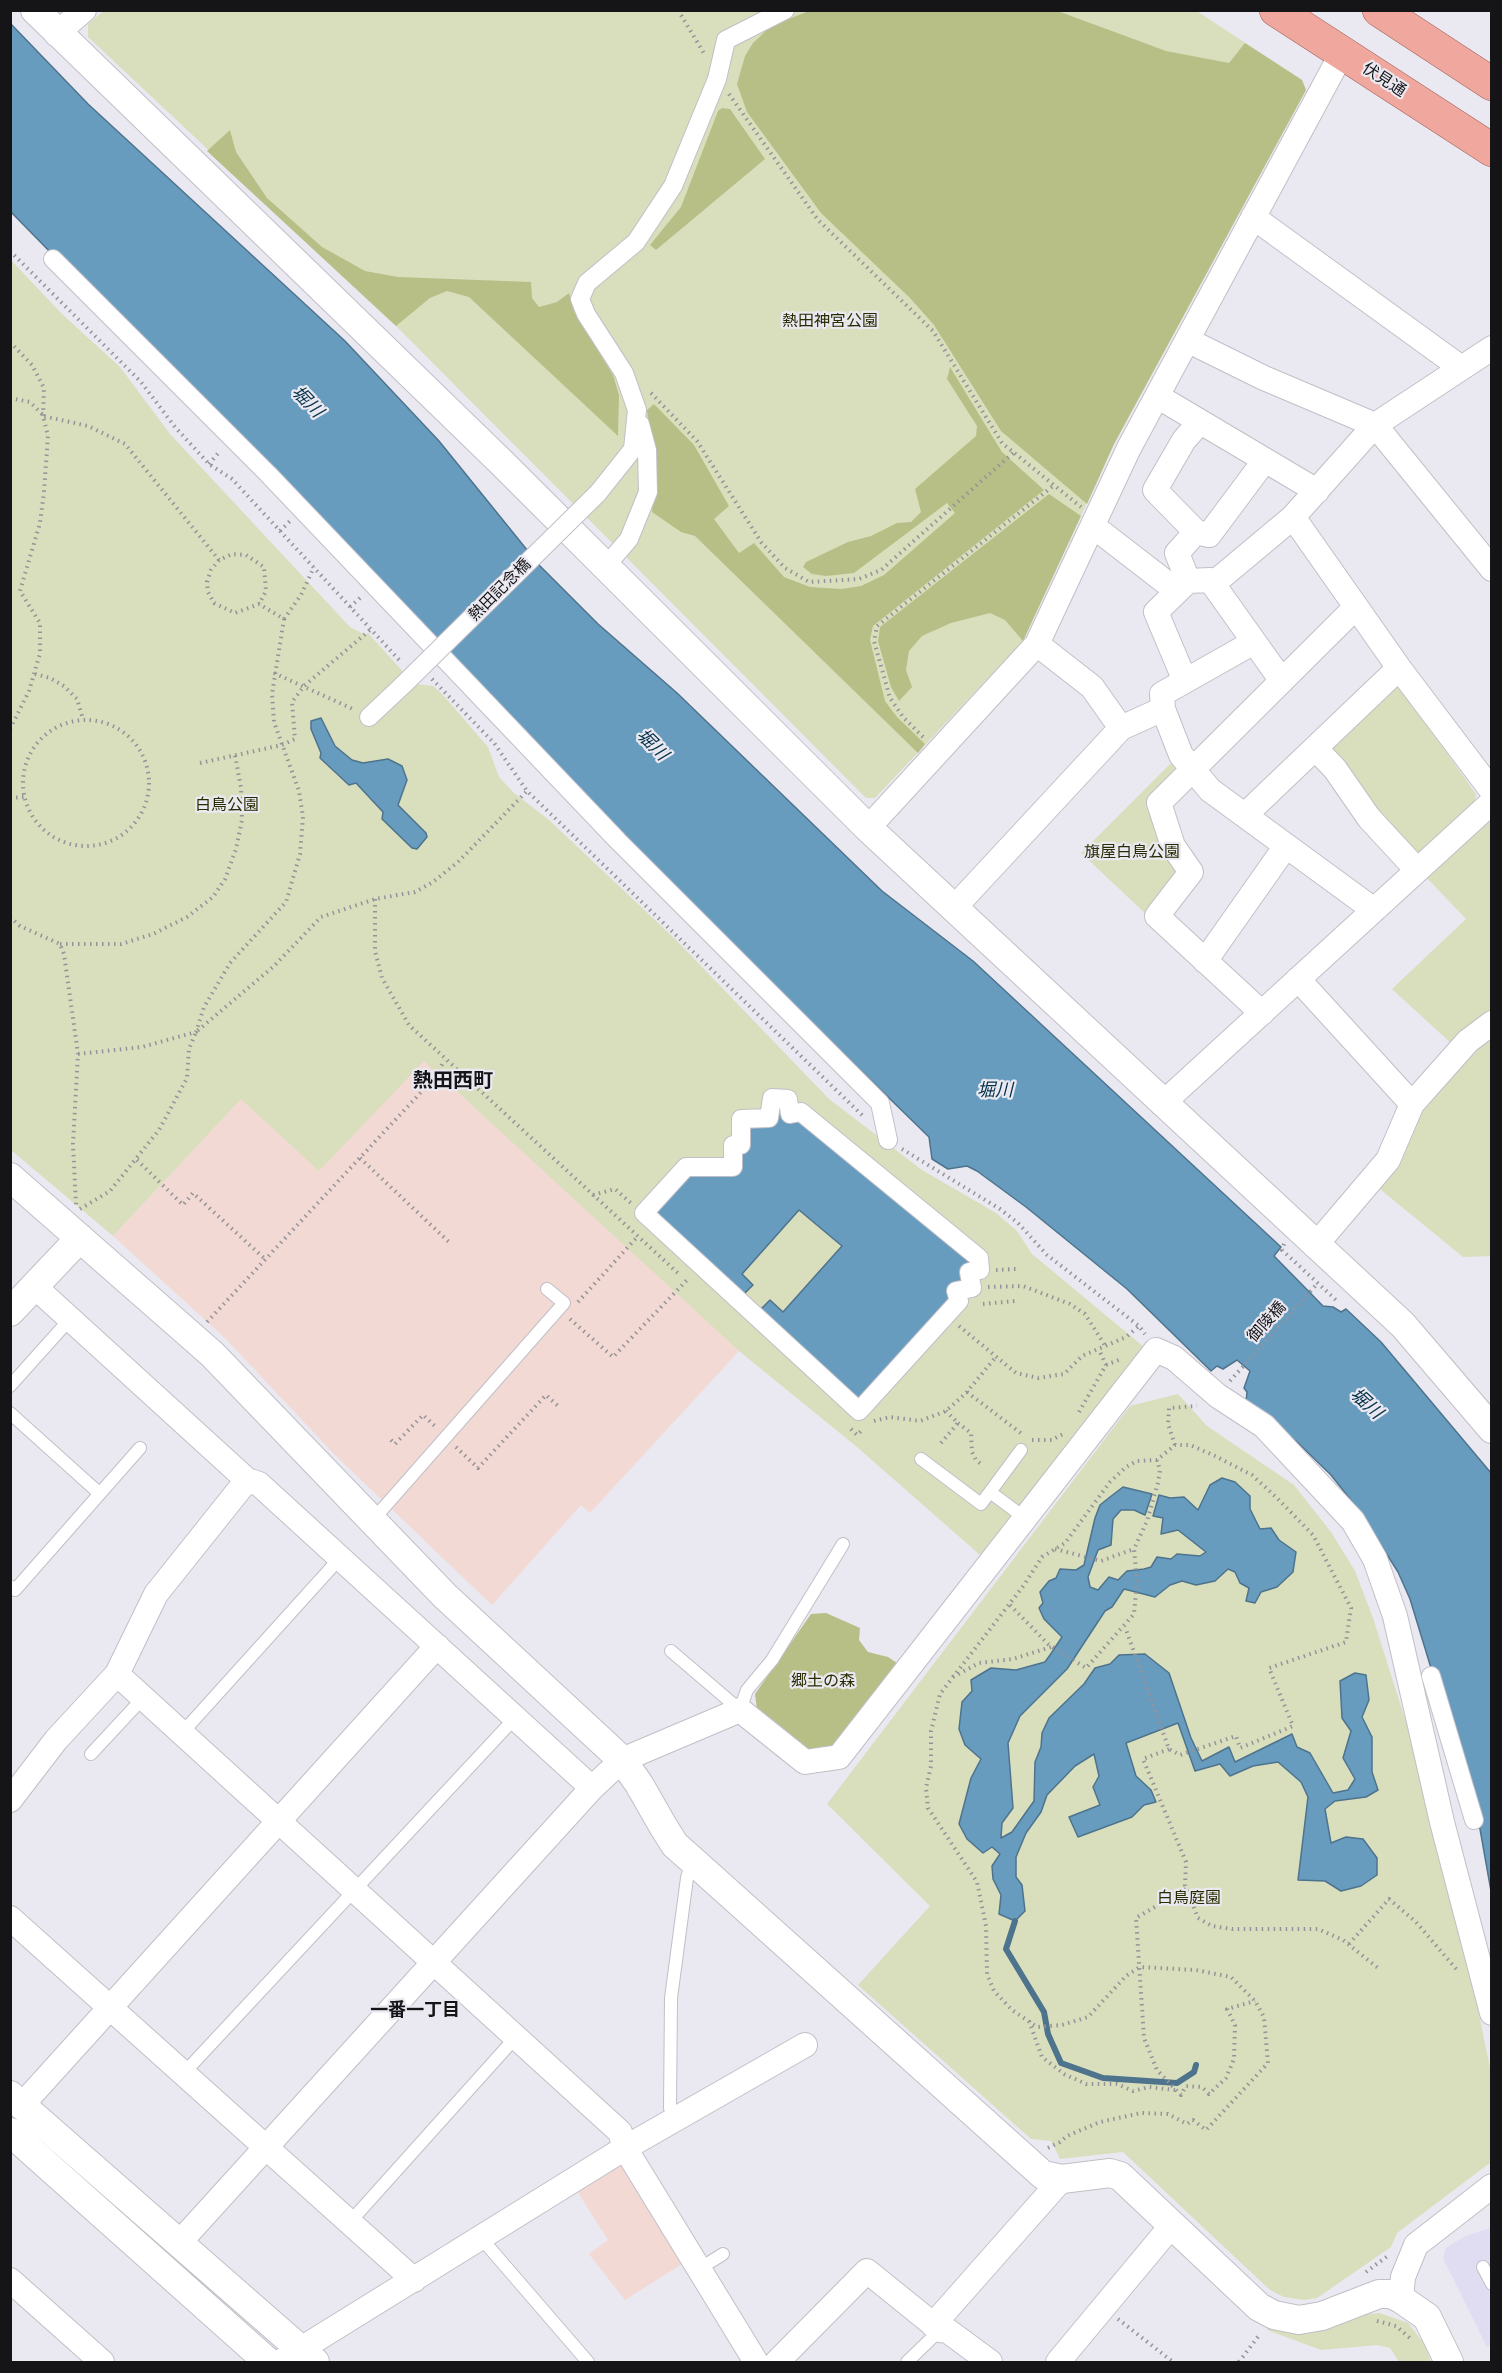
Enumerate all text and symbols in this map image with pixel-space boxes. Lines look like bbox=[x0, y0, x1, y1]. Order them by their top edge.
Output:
street label: 伏見通 bbox=[1359, 59, 1409, 101]
park label: 熱田神宮公園 bbox=[782, 311, 878, 331]
water label: 堀川 bbox=[287, 382, 327, 422]
street label: 熱田記念橋 bbox=[465, 555, 535, 625]
water label: 堀川 bbox=[632, 725, 672, 765]
park label: 白鳥公園 bbox=[195, 795, 259, 815]
park label: 旗屋白鳥公園 bbox=[1084, 842, 1180, 862]
district label: 熱田西町 bbox=[413, 1069, 493, 1093]
water label: 堀川 bbox=[977, 1080, 1013, 1102]
street label: 御陵橋 bbox=[1244, 1298, 1290, 1346]
water label: 堀川 bbox=[1345, 1384, 1387, 1424]
park label: 郷土の森 bbox=[791, 1671, 855, 1691]
park label: 白鳥庭園 bbox=[1157, 1888, 1221, 1908]
district label: 一番一丁目 bbox=[370, 2000, 460, 2022]

